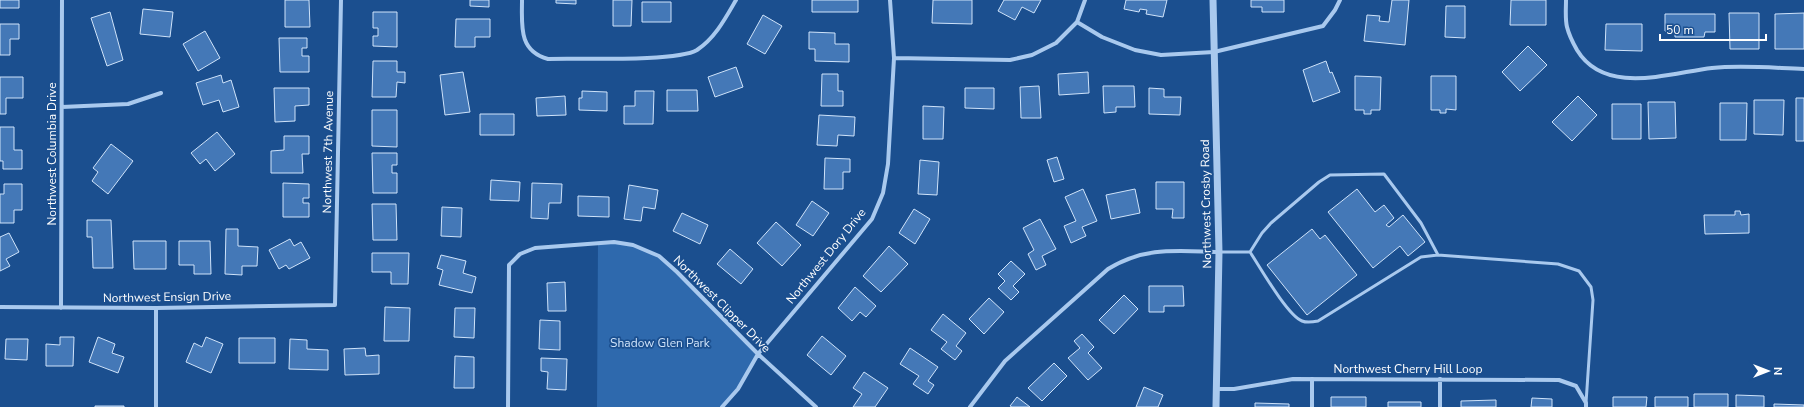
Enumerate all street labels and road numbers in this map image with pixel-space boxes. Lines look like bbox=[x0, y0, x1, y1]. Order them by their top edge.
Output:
street label: Northwest Columbia Drive bbox=[44, 82, 60, 226]
street label: Northwest 7th Avenue bbox=[319, 91, 337, 213]
street label: Northwest Crosby Road bbox=[1197, 139, 1215, 269]
street label: Northwest Dory Drive bbox=[783, 205, 869, 307]
street label: Northwest Clipper Drive bbox=[670, 252, 774, 356]
street label: Northwest Ensign Drive bbox=[103, 288, 231, 306]
street label: Northwest Cherry Hill Loop bbox=[1334, 361, 1482, 377]

